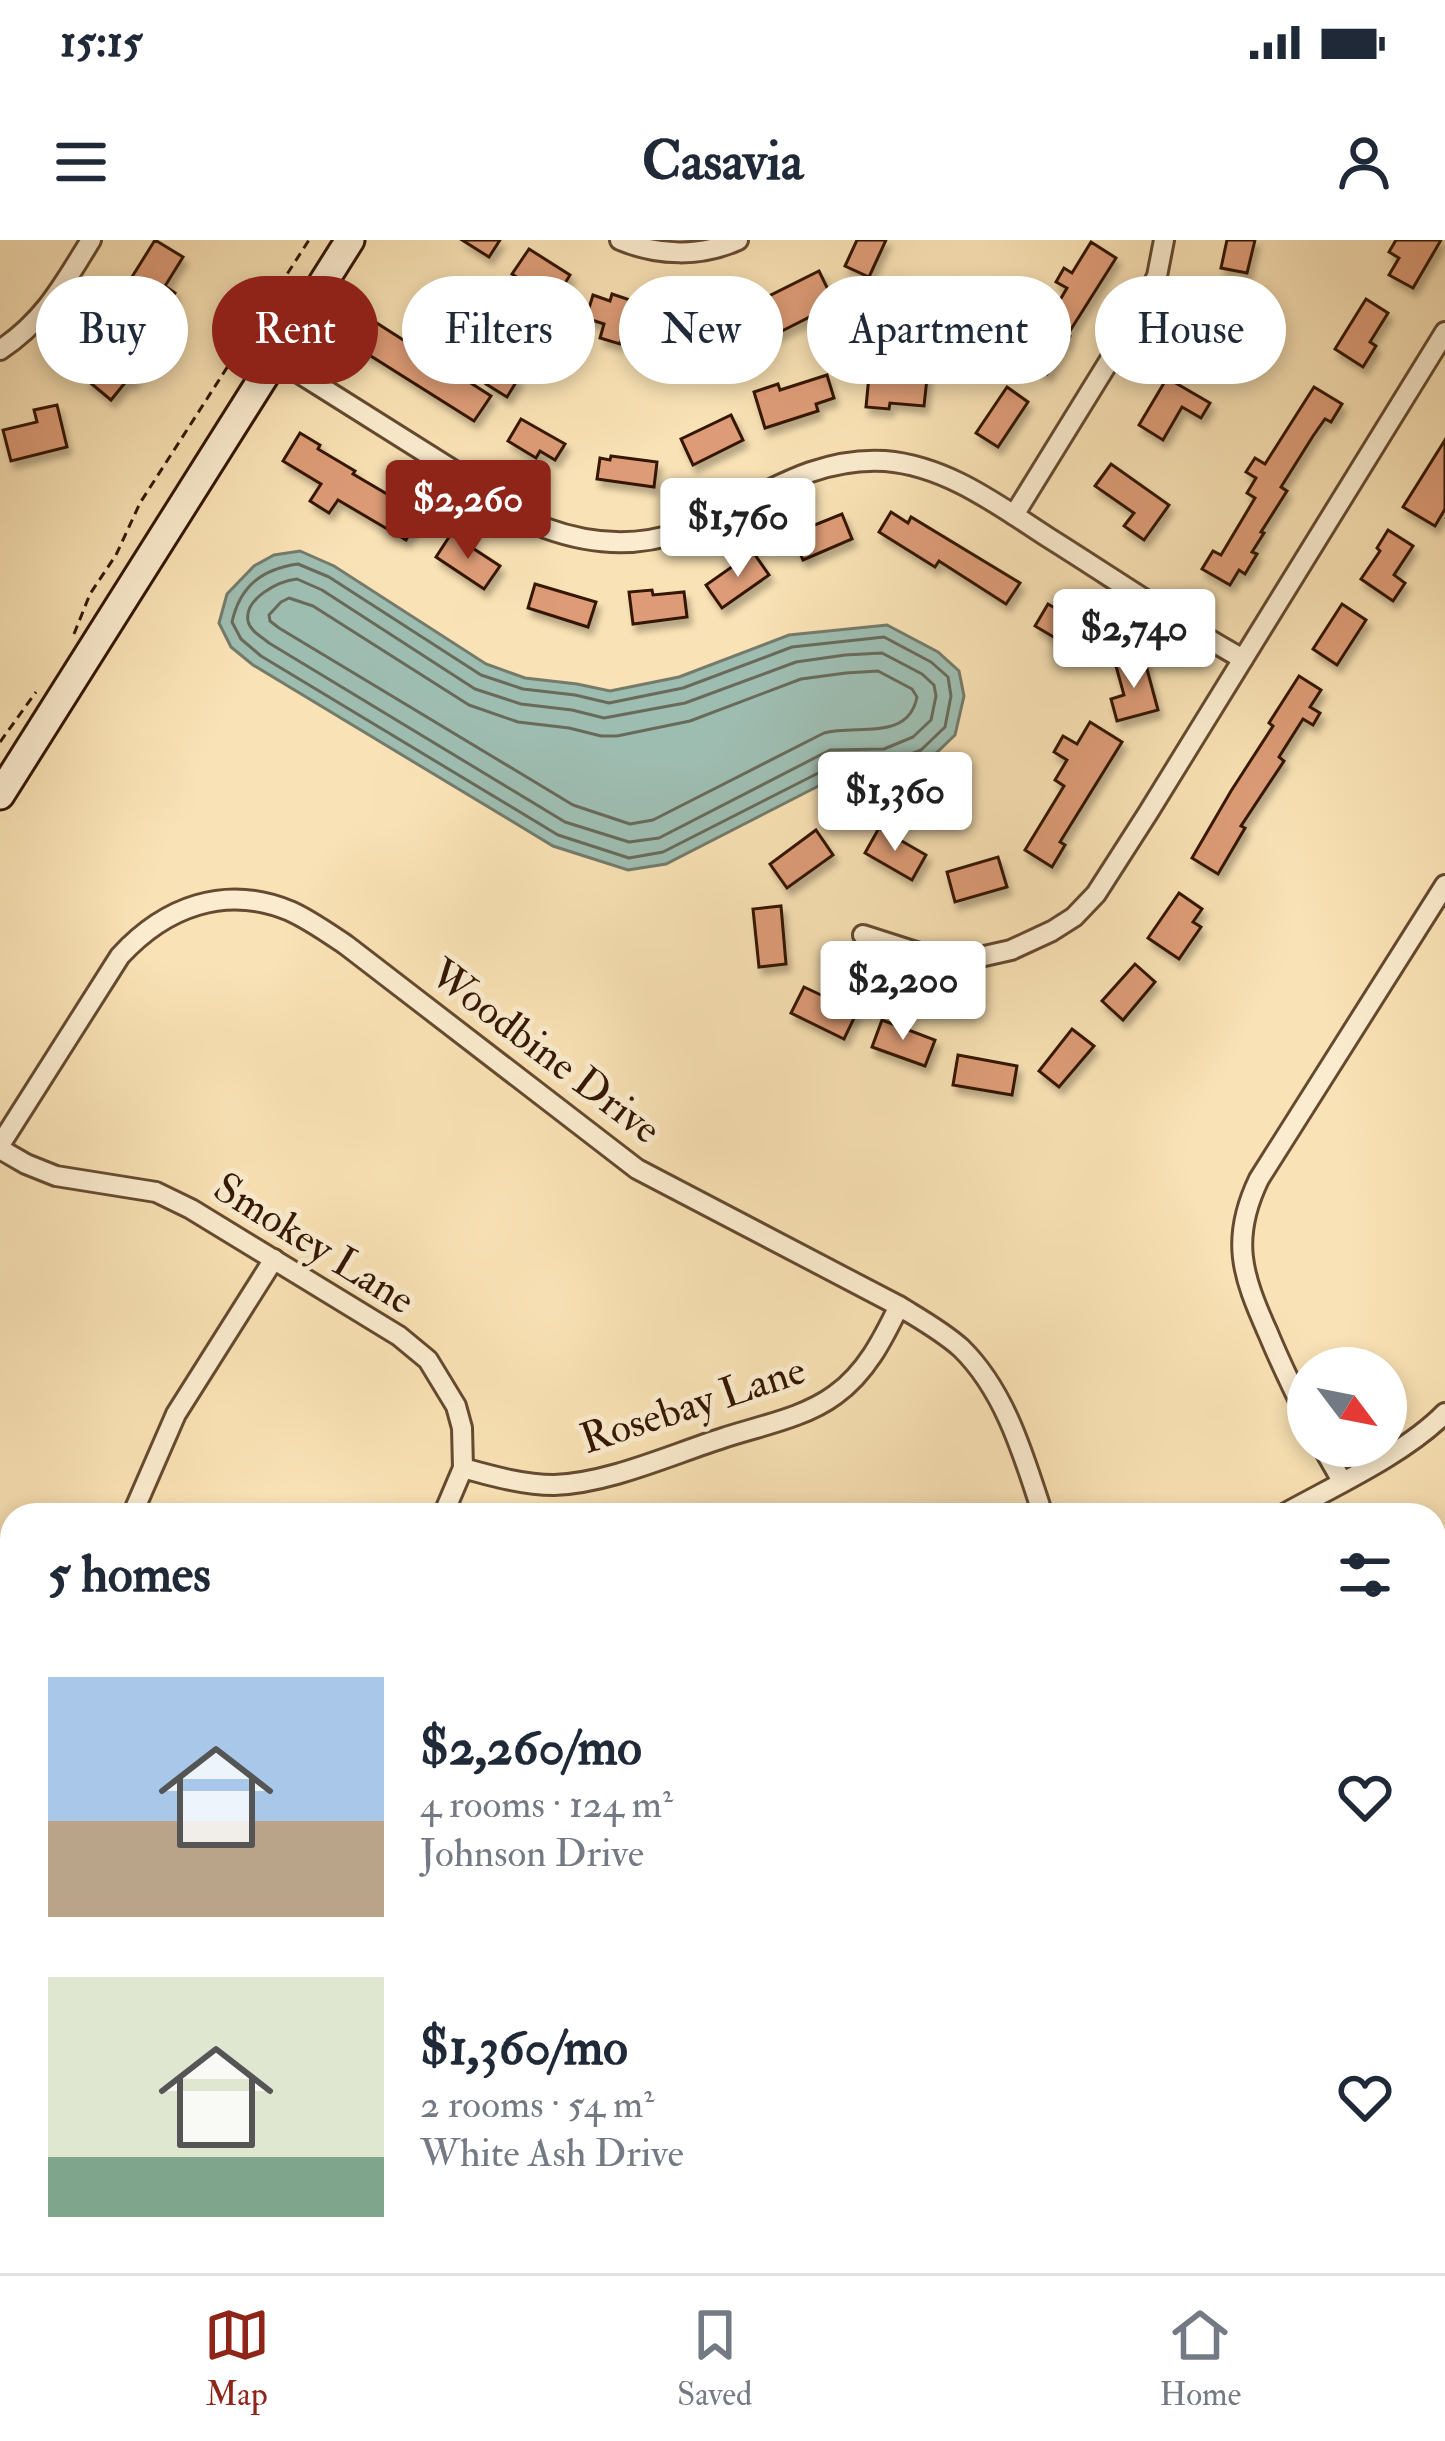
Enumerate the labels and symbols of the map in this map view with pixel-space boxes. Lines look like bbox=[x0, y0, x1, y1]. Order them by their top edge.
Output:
pin: $2,260 bbox=[370, 460, 566, 562]
pin: $1,760 bbox=[640, 478, 836, 580]
pin: $2,740 bbox=[1036, 589, 1232, 691]
pin: $1,360 bbox=[797, 752, 993, 854]
pin: $2,200 bbox=[805, 941, 1001, 1043]
street label: Woodbine Drive bbox=[418, 948, 671, 1156]
street label: Smokey Lane bbox=[204, 1162, 424, 1326]
street label: Rosebay Lane bbox=[574, 1344, 812, 1466]
north arrow bbox=[1287, 1347, 1407, 1467]

